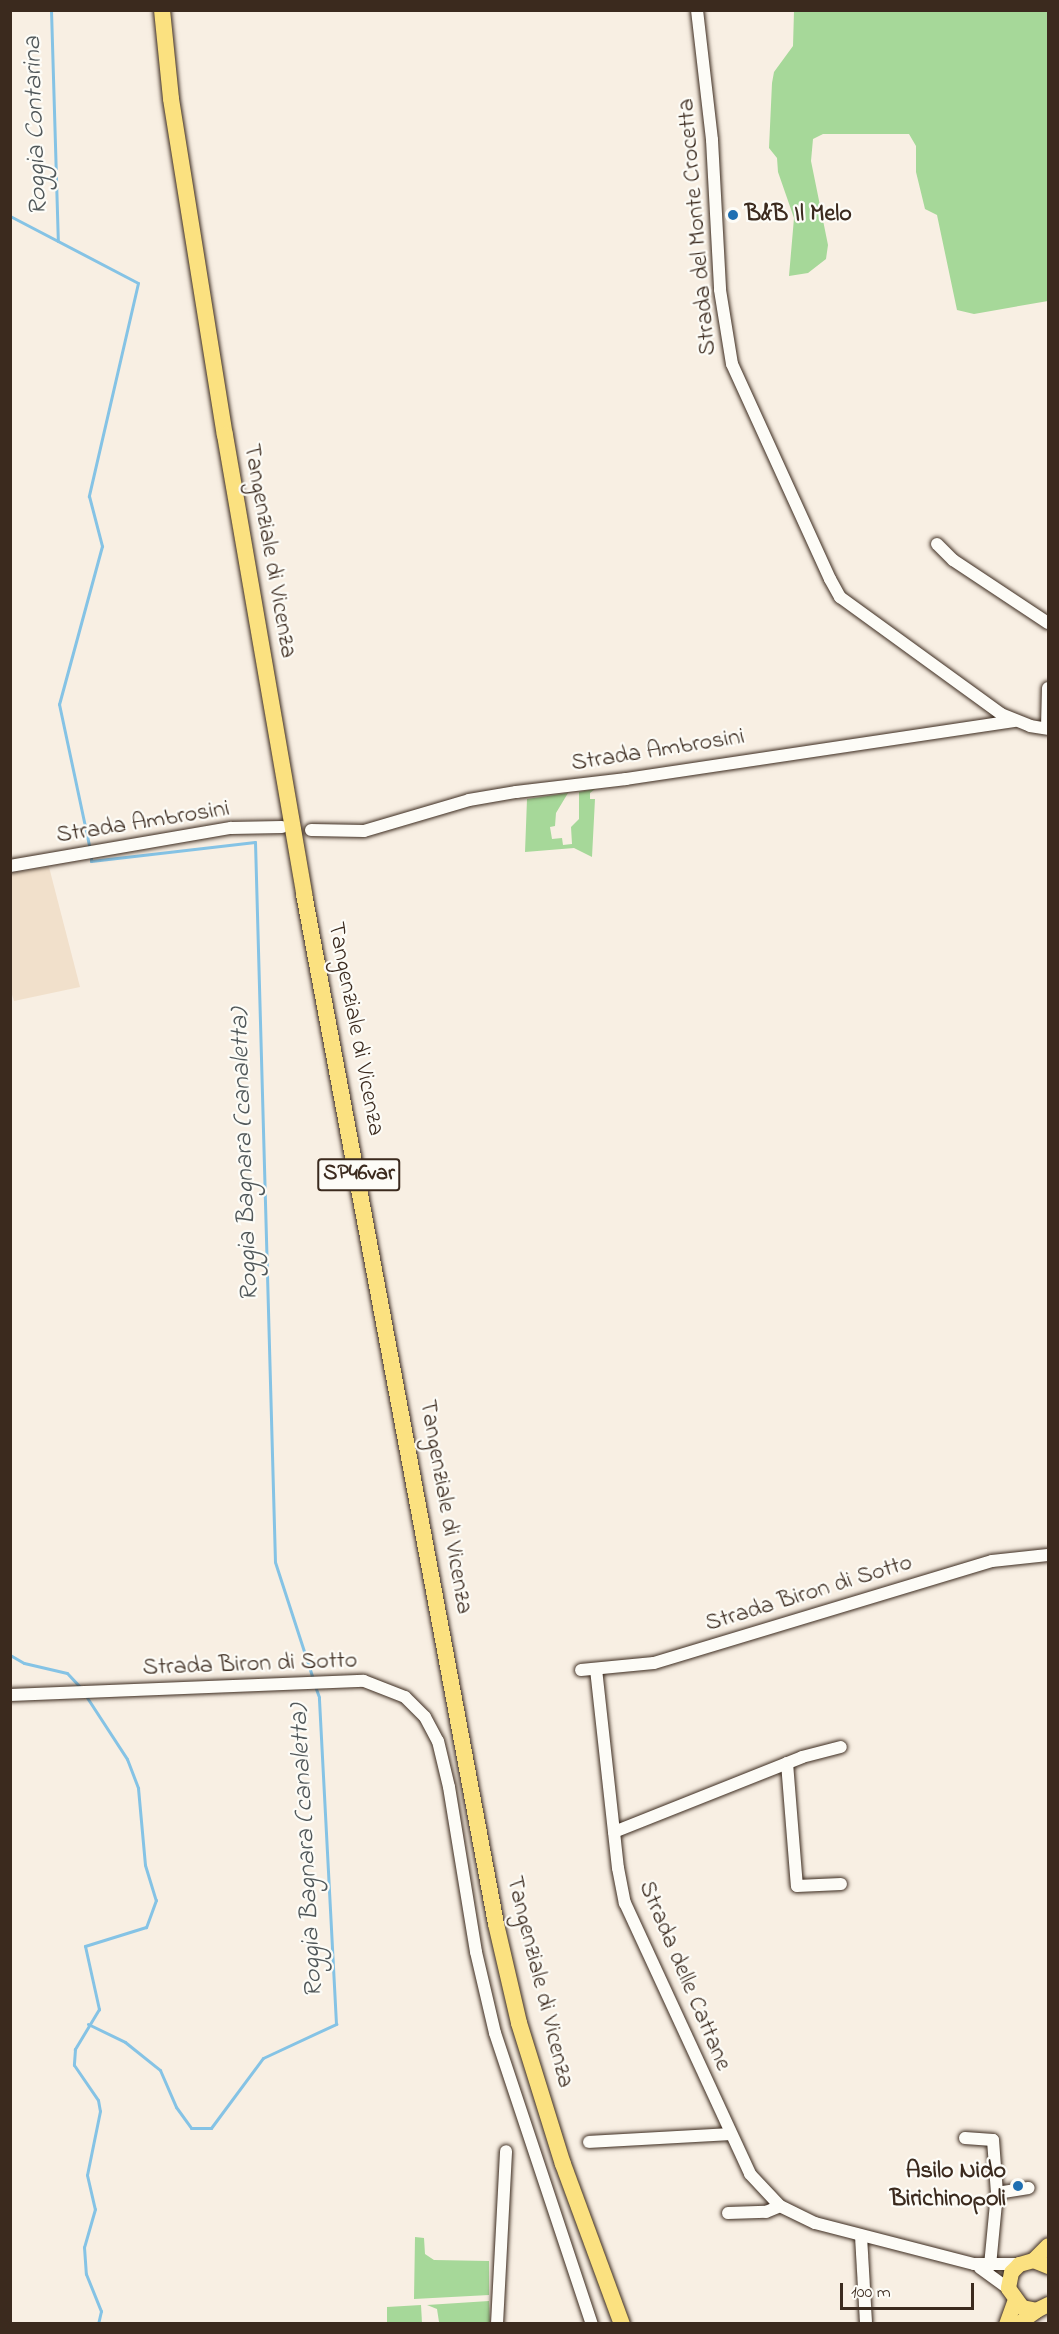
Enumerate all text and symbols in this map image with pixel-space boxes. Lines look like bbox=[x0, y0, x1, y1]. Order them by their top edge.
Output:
water label: Roggia Contarina bbox=[18, 36, 56, 216]
street label: Strada del Monte Crocetta bbox=[672, 97, 724, 357]
place label: B&B Il Melo bbox=[745, 201, 852, 229]
marker: B&B Il Melo bbox=[726, 208, 740, 222]
street label: Tangenziale di Vicenza bbox=[236, 442, 302, 660]
street label: Strada Ambrosini bbox=[569, 723, 747, 779]
street label: Strada Ambrosini bbox=[54, 795, 232, 851]
street label: Tangenziale di Vicenza bbox=[320, 920, 390, 1138]
water label: Roggia Bagnara (canaletta) bbox=[225, 1008, 267, 1302]
road number: SP46var bbox=[317, 1156, 401, 1194]
street label: Tangenziale di Vicenza bbox=[412, 1398, 478, 1616]
street label: Strada Biron di Sotto bbox=[702, 1549, 916, 1639]
street label: Strada Biron di Sotto bbox=[142, 1647, 358, 1683]
water label: Roggia Bagnara (canaletta) bbox=[285, 1704, 331, 1998]
street label: Tangenziale di Vicenza bbox=[499, 1873, 579, 2091]
street label: Strada delle Cattane bbox=[631, 1877, 737, 2075]
place label: Asilo Nido Birichinopoli bbox=[890, 2158, 1006, 2214]
marker: Asilo Nido Birichinopoli bbox=[1011, 2179, 1025, 2193]
scale bar bbox=[843, 2271, 976, 2309]
text: 100 m bbox=[851, 2280, 891, 2306]

